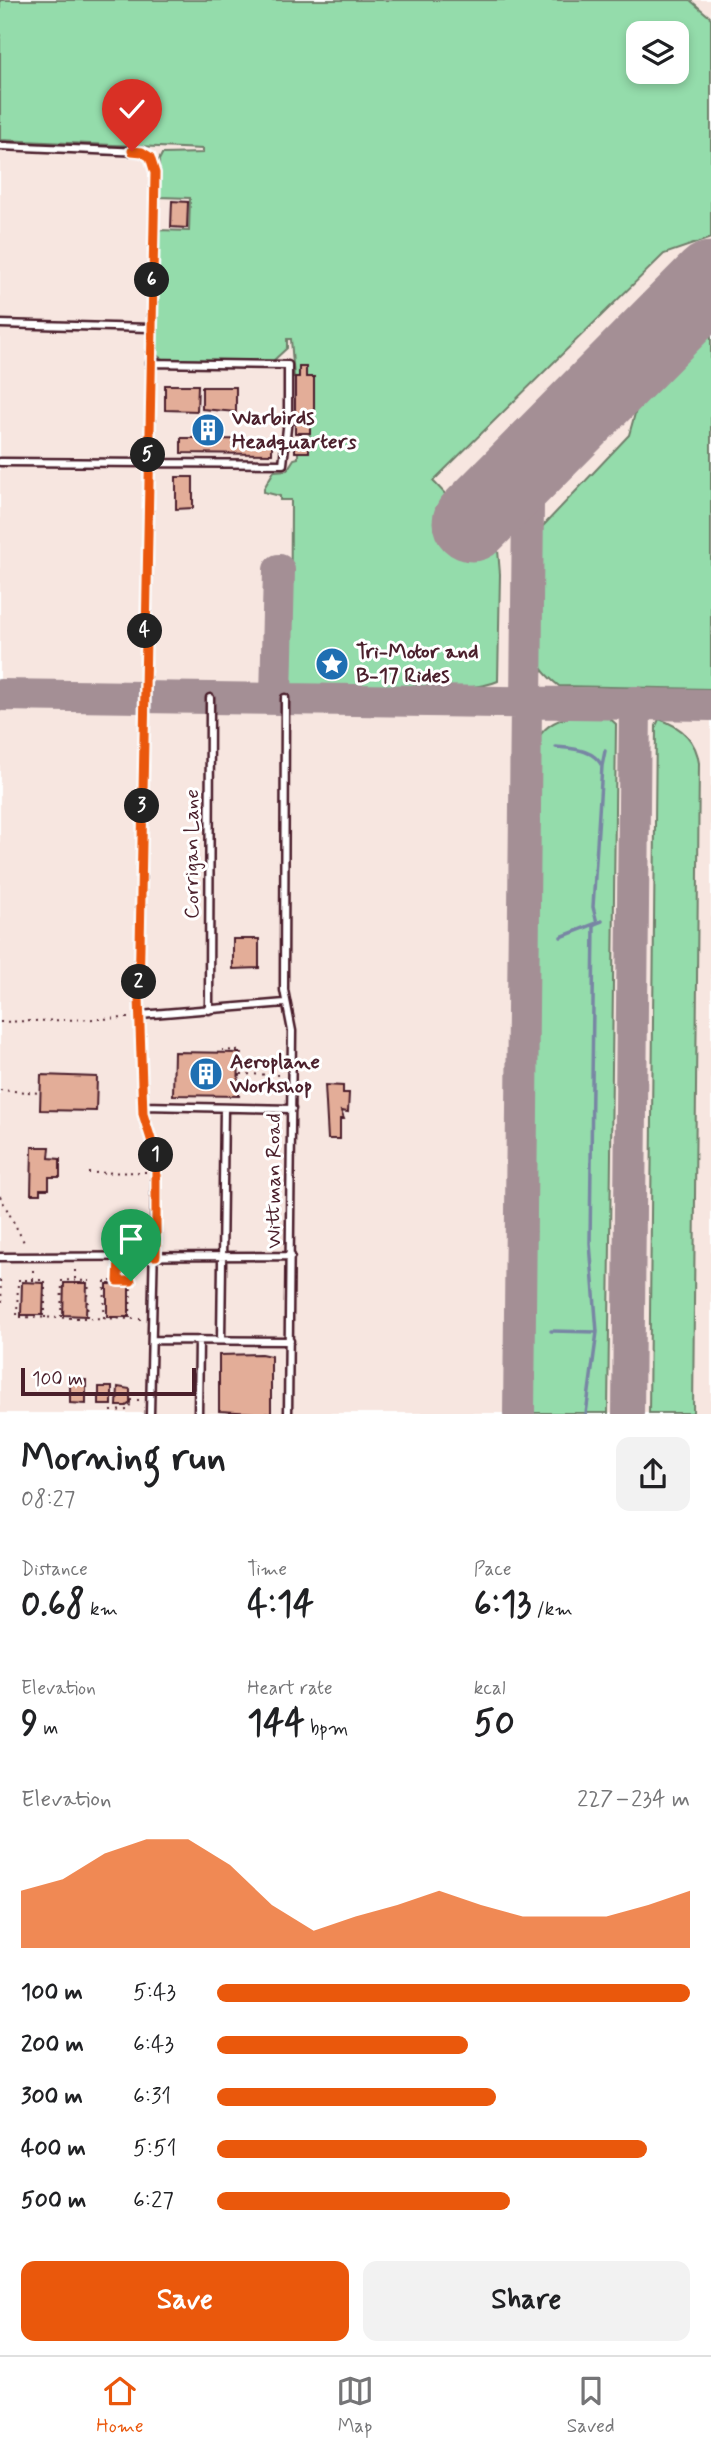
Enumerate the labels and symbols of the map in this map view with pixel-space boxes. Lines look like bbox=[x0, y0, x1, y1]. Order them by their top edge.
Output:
pin bbox=[102, 79, 162, 151]
pin: 6 bbox=[134, 262, 170, 298]
place label: Warbirds Headquarters bbox=[231, 404, 357, 456]
building icon: Warbirds Headquarters bbox=[189, 411, 227, 449]
pin: 5 bbox=[130, 438, 166, 472]
pin: 4 bbox=[128, 614, 162, 648]
place label: Tri-Motor and B-17 Rides bbox=[356, 638, 479, 690]
place icon: Tri-Motor and B-17 Rides bbox=[313, 645, 351, 683]
pin: 3 bbox=[124, 788, 160, 824]
street label: Corrigan Lane bbox=[178, 789, 206, 919]
pin: 2 bbox=[122, 964, 156, 1000]
place label: Aeroplane Workshop bbox=[229, 1048, 320, 1100]
building icon: Aeroplane Workshop bbox=[187, 1055, 225, 1093]
street label: Wittman Road bbox=[260, 1113, 288, 1249]
pin: 1 bbox=[138, 1138, 174, 1172]
pin bbox=[101, 1209, 161, 1281]
scale bar bbox=[21, 1364, 196, 1396]

